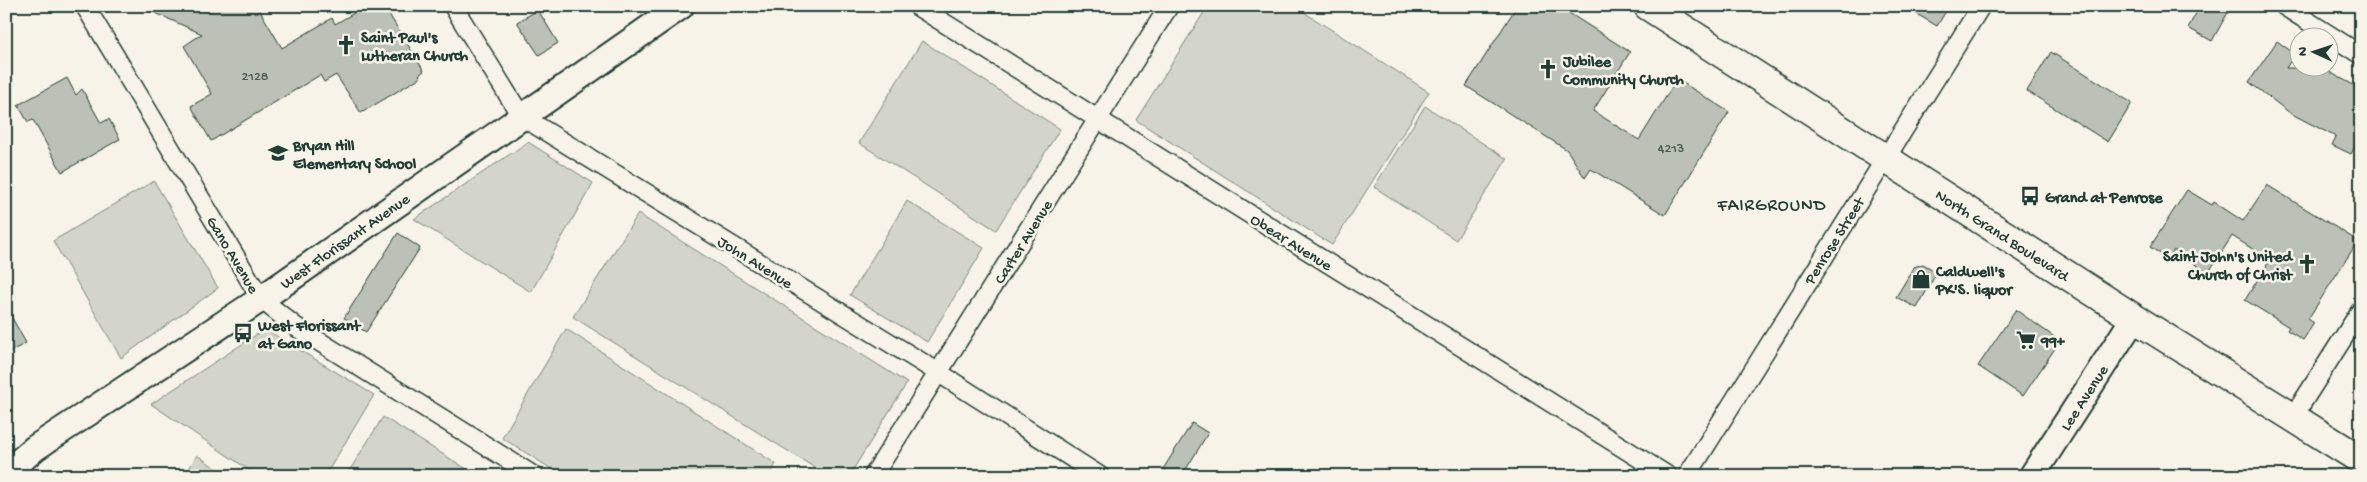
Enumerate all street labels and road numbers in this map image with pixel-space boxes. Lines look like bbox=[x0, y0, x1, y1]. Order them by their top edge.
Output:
street label: North Grand Boulevard bbox=[1931, 187, 2073, 288]
street label: West Florissant Avenue bbox=[278, 191, 415, 295]
street label: Penrose Street bbox=[1801, 193, 1871, 290]
street label: Carter Avenue bbox=[992, 197, 1059, 288]
street label: Obear Avenue bbox=[1246, 211, 1335, 277]
street label: Gano Avenue bbox=[201, 214, 262, 299]
street label: John Avenue bbox=[713, 233, 796, 295]
street label: Lee Avenue bbox=[2058, 362, 2115, 435]

